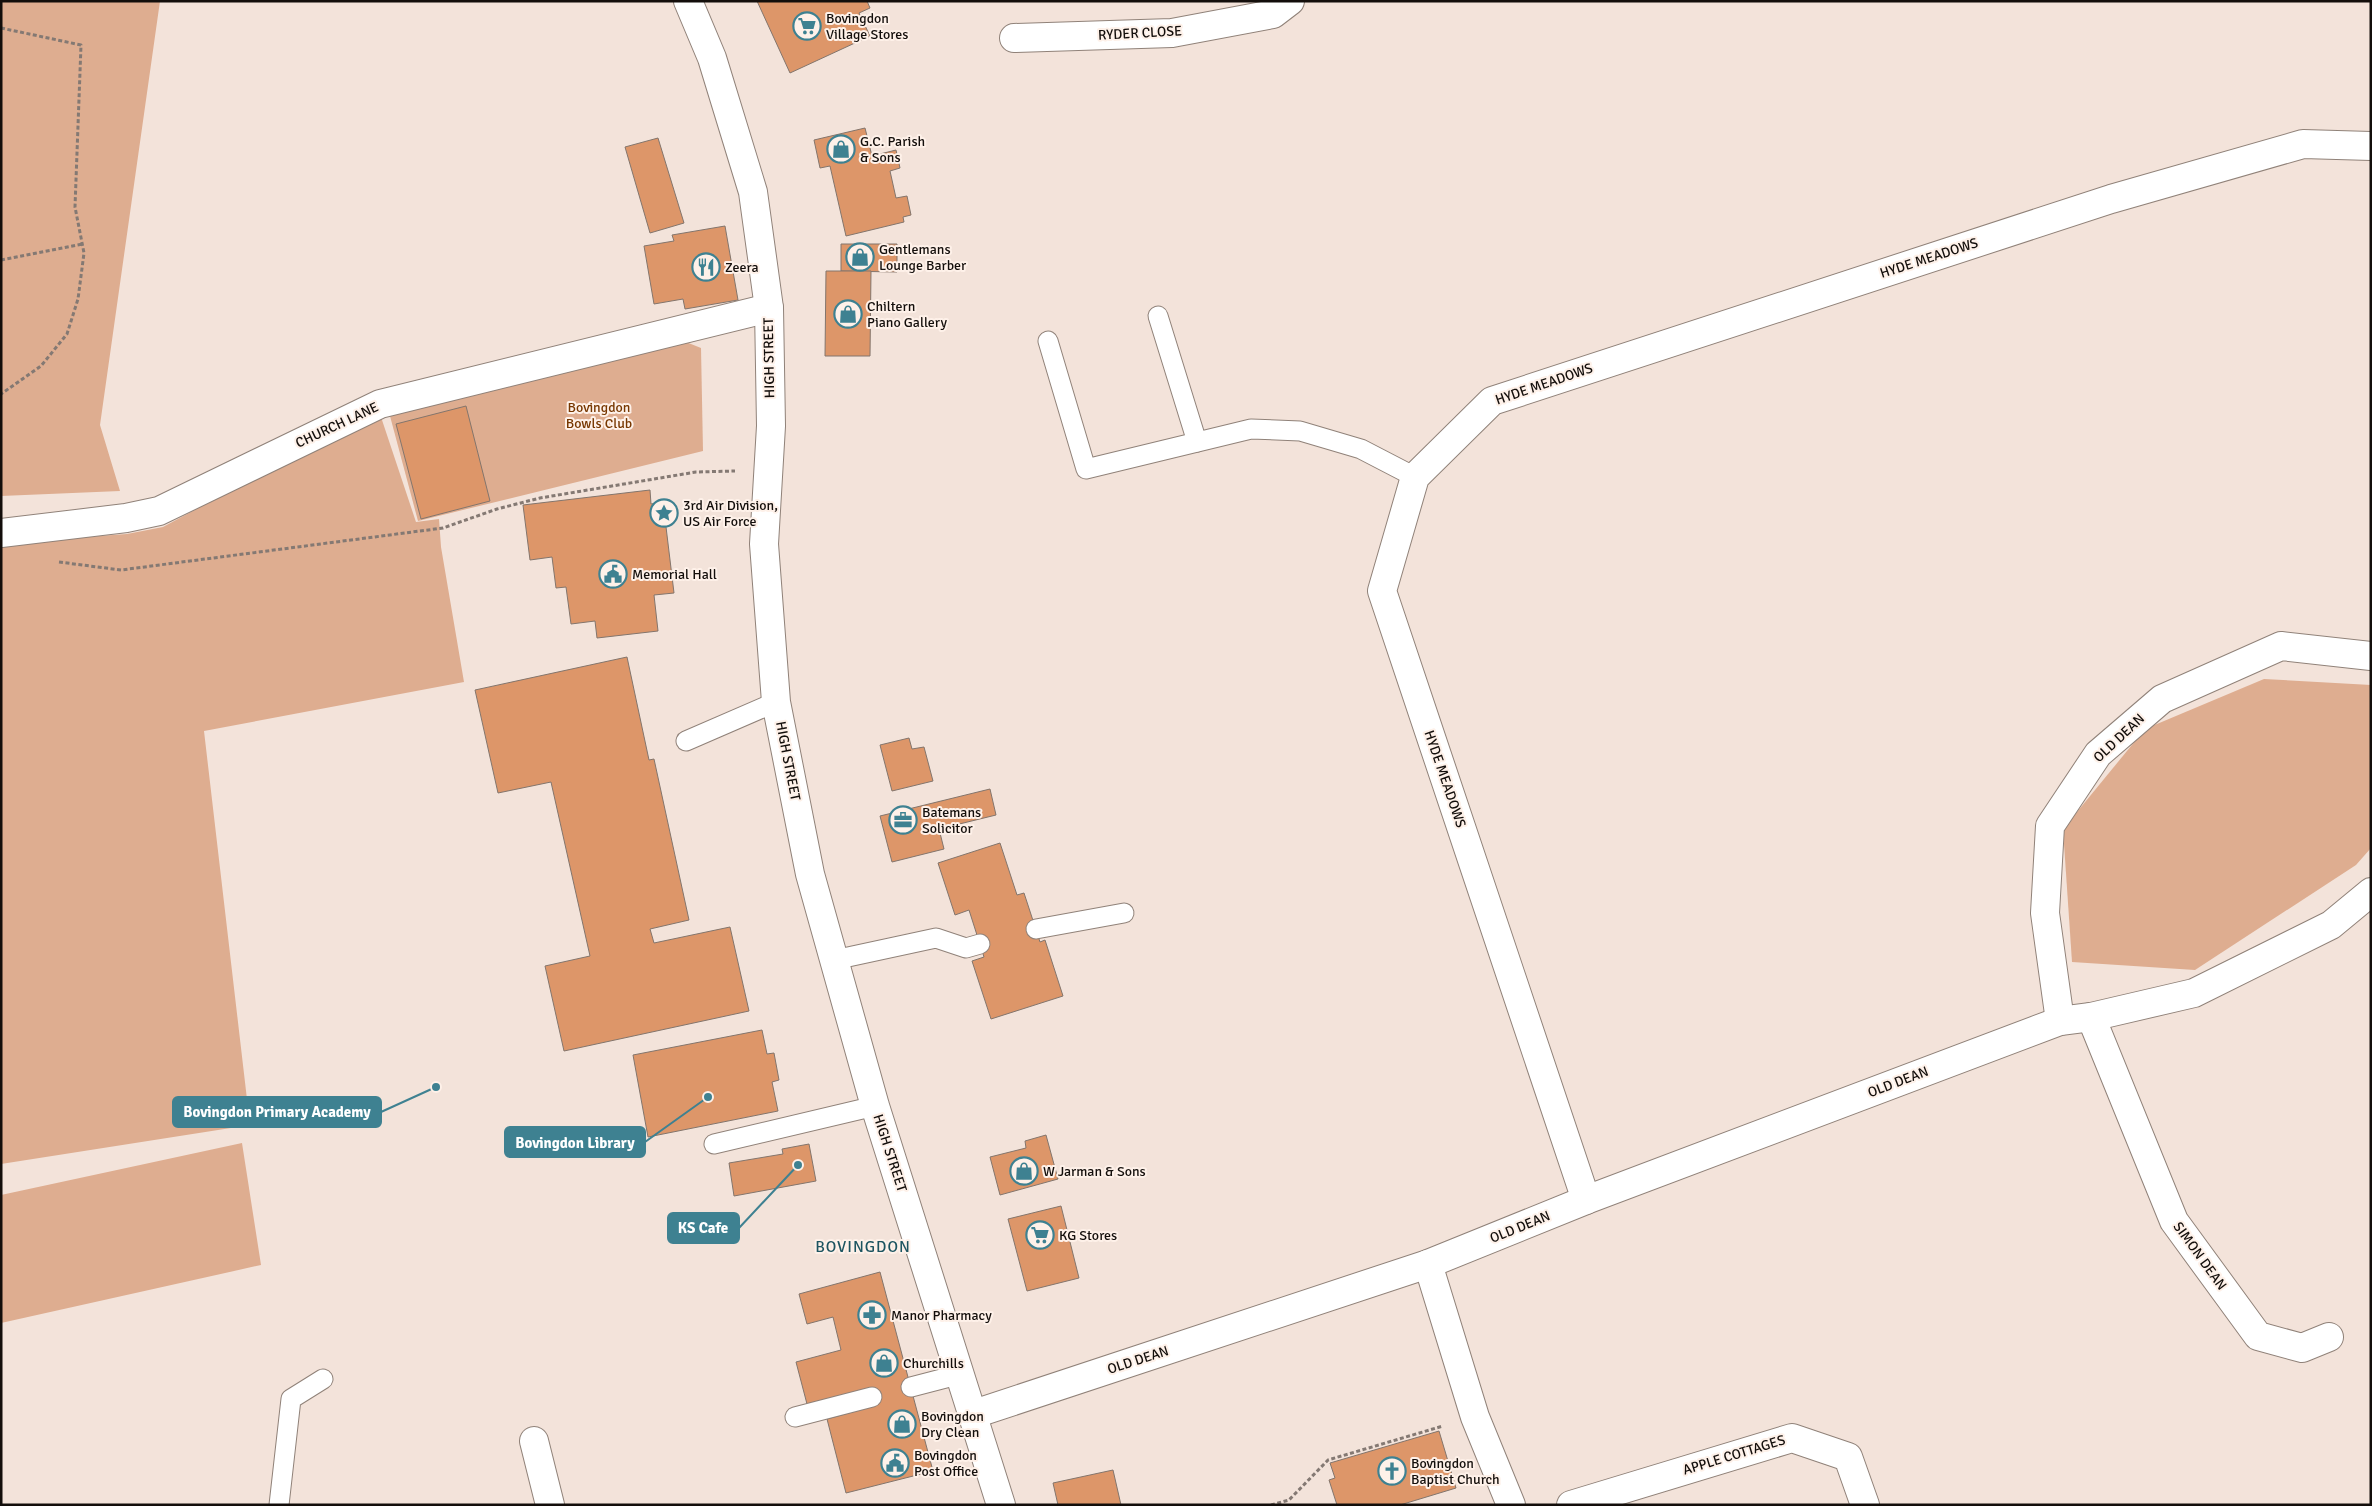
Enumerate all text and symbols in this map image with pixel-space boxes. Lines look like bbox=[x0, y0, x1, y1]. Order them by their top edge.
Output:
place label: Bovingdon Village Stores bbox=[826, 10, 908, 43]
supermarket icon: Bovingdon Village Stores bbox=[792, 11, 822, 41]
street label: RYDER CLOSE bbox=[1098, 22, 1182, 44]
place label: G.C. Parish & Sons bbox=[860, 133, 925, 166]
shop icon: G.C. Parish & Sons bbox=[826, 134, 856, 164]
street label: HYDE MEADOWS bbox=[1878, 234, 1980, 282]
place label: Gentlemans Lounge Barber bbox=[879, 241, 967, 274]
shop icon: Gentlemans Lounge Barber bbox=[845, 242, 875, 272]
restaurant icon: Zeera bbox=[691, 252, 721, 282]
place label: Zeera bbox=[725, 259, 759, 276]
place label: Chiltern Piano Gallery bbox=[867, 298, 947, 331]
shop icon: Chiltern Piano Gallery bbox=[833, 299, 863, 329]
street label: HIGH STREET bbox=[760, 317, 778, 398]
street label: HYDE MEADOWS bbox=[1493, 359, 1595, 409]
street label: CHURCH LANE bbox=[293, 398, 381, 452]
park label: Bovingdon Bowls Club bbox=[566, 399, 632, 432]
place label: 3rd Air Division, US Air Force bbox=[683, 497, 778, 530]
place icon: 3rd Air Division, US Air Force bbox=[649, 498, 679, 528]
public building icon: Memorial Hall bbox=[598, 559, 628, 589]
place label: Memorial Hall bbox=[632, 566, 717, 583]
street label: OLD DEAN bbox=[2090, 710, 2148, 766]
street label: HIGH STREET bbox=[772, 720, 804, 802]
street label: HYDE MEADOWS bbox=[1420, 728, 1470, 830]
place label: Batemans Solicitor bbox=[922, 804, 981, 837]
office icon: Batemans Solicitor bbox=[888, 805, 918, 835]
street label: OLD DEAN bbox=[1865, 1063, 1931, 1101]
callout: Bovingdon Primary Academy bbox=[173, 1097, 381, 1127]
text: Bovingdon Primary Academy bbox=[183, 1103, 371, 1121]
street label: HIGH STREET bbox=[869, 1112, 911, 1194]
callout: Bovingdon Library bbox=[505, 1127, 645, 1157]
text: Bovingdon Library bbox=[515, 1134, 635, 1152]
shop icon: W Jarman & Sons bbox=[1009, 1156, 1039, 1186]
place label: W Jarman & Sons bbox=[1043, 1163, 1146, 1180]
street label: OLD DEAN bbox=[1487, 1207, 1553, 1247]
callout: KS Cafe bbox=[668, 1213, 739, 1243]
text: KS Cafe bbox=[678, 1219, 728, 1237]
street label: SIMON DEAN bbox=[2170, 1219, 2230, 1293]
supermarket icon: KG Stores bbox=[1025, 1220, 1055, 1250]
place label: KG Stores bbox=[1059, 1227, 1117, 1244]
district label: BOVINGDON bbox=[815, 1237, 911, 1257]
pharmacy icon: Manor Pharmacy bbox=[857, 1300, 887, 1330]
place label: Manor Pharmacy bbox=[891, 1307, 992, 1324]
street label: OLD DEAN bbox=[1105, 1342, 1171, 1378]
shop icon: Churchills bbox=[869, 1348, 899, 1378]
place label: Churchills bbox=[903, 1355, 964, 1372]
place label: Bovingdon Dry Clean bbox=[921, 1408, 984, 1441]
shop icon: Bovingdon Dry Clean bbox=[887, 1409, 917, 1439]
street label: APPLE COTTAGES bbox=[1681, 1431, 1787, 1479]
place label: Bovingdon Post Office bbox=[914, 1447, 978, 1480]
public building icon: Bovingdon Post Office bbox=[880, 1448, 910, 1478]
place label: Bovingdon Baptist Church bbox=[1411, 1455, 1500, 1488]
church icon: Bovingdon Baptist Church bbox=[1377, 1456, 1407, 1486]

